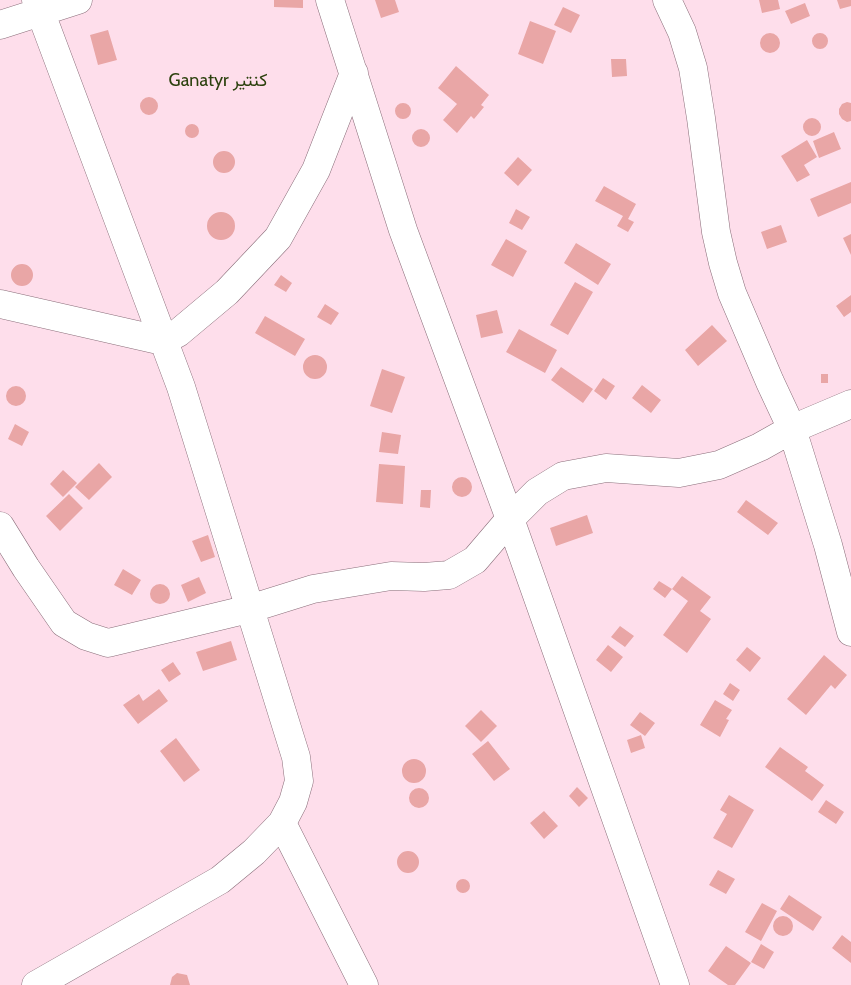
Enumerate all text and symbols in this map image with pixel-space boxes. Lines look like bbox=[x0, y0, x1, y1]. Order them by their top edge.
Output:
district label: Ganatyr كنتير bbox=[169, 70, 267, 92]

